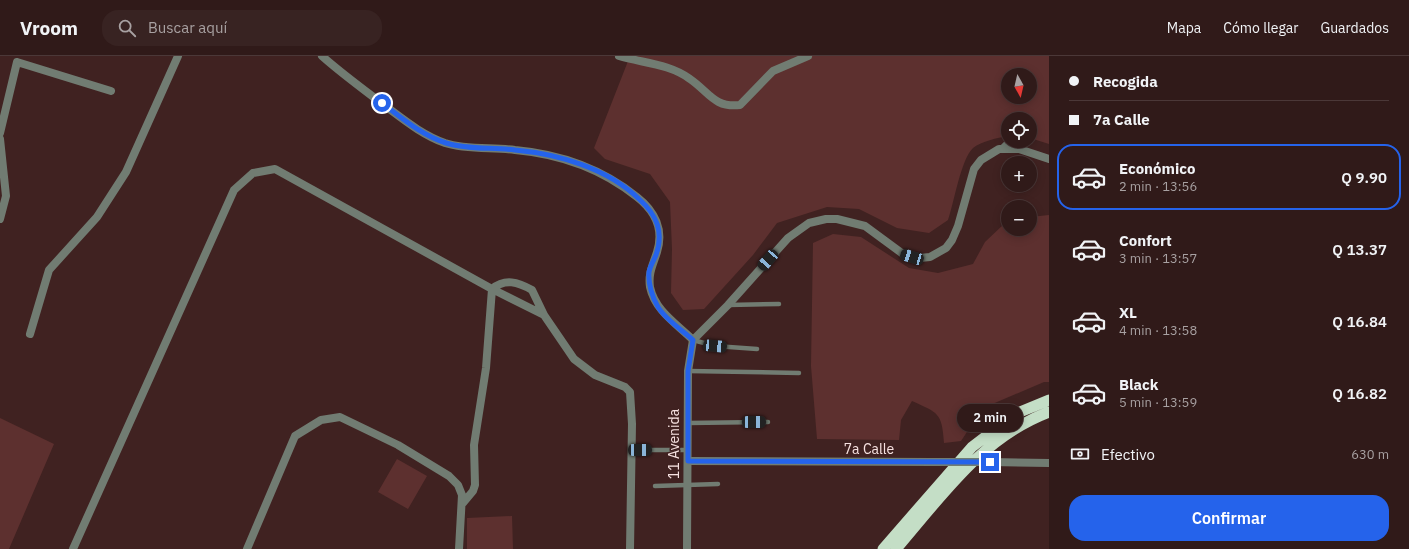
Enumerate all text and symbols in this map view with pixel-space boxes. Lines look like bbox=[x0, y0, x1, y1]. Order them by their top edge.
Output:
search box bbox=[102, 10, 382, 46]
text: Vroom bbox=[20, 16, 78, 40]
icon: search bbox=[116, 17, 138, 39]
text: Buscar aquí bbox=[148, 18, 227, 37]
text: Mapa bbox=[1167, 19, 1201, 37]
text: Cómo llegar bbox=[1223, 19, 1298, 37]
text: Guardados bbox=[1320, 19, 1389, 37]
north arrow bbox=[1001, 68, 1037, 104]
map controls bbox=[1001, 68, 1037, 236]
text: Recogida bbox=[1093, 72, 1158, 91]
route start bbox=[373, 94, 391, 112]
text: 7a Calle bbox=[1093, 110, 1150, 129]
button: locate bbox=[1001, 112, 1037, 148]
button: + bbox=[1001, 156, 1037, 192]
icon: car bbox=[1071, 159, 1107, 195]
text: Económico bbox=[1119, 159, 1195, 178]
text: Q 9.90 bbox=[1341, 168, 1387, 187]
text: 2 min · 13:56 bbox=[1119, 178, 1197, 195]
button: − bbox=[1001, 200, 1037, 236]
icon: car bbox=[1071, 231, 1107, 267]
text: Confort bbox=[1119, 231, 1172, 250]
text: Q 13.37 bbox=[1332, 240, 1387, 259]
car bbox=[756, 247, 780, 273]
car bbox=[899, 248, 925, 266]
text: 3 min · 13:57 bbox=[1119, 250, 1197, 267]
icon: car bbox=[1071, 303, 1107, 339]
text: XL bbox=[1119, 303, 1137, 322]
text: Q 16.84 bbox=[1332, 312, 1387, 331]
text: 4 min · 13:58 bbox=[1119, 322, 1197, 339]
car bbox=[703, 339, 727, 353]
icon: car bbox=[1071, 375, 1107, 411]
text: Black bbox=[1119, 375, 1159, 394]
text: Q 16.82 bbox=[1332, 384, 1387, 403]
text: 5 min · 13:59 bbox=[1119, 394, 1197, 411]
callout: 2 min bbox=[957, 404, 1023, 432]
street label: 11 Avenida bbox=[665, 408, 683, 479]
text: 2 min bbox=[973, 409, 1007, 426]
car bbox=[742, 416, 766, 428]
street label: 7a Calle bbox=[844, 440, 895, 458]
icon: cash bbox=[1069, 443, 1091, 465]
car bbox=[628, 444, 652, 456]
text: Efectivo bbox=[1101, 445, 1155, 464]
text: 630 m bbox=[1351, 446, 1389, 463]
route end bbox=[981, 453, 999, 471]
button: Confirmar bbox=[1069, 495, 1389, 541]

